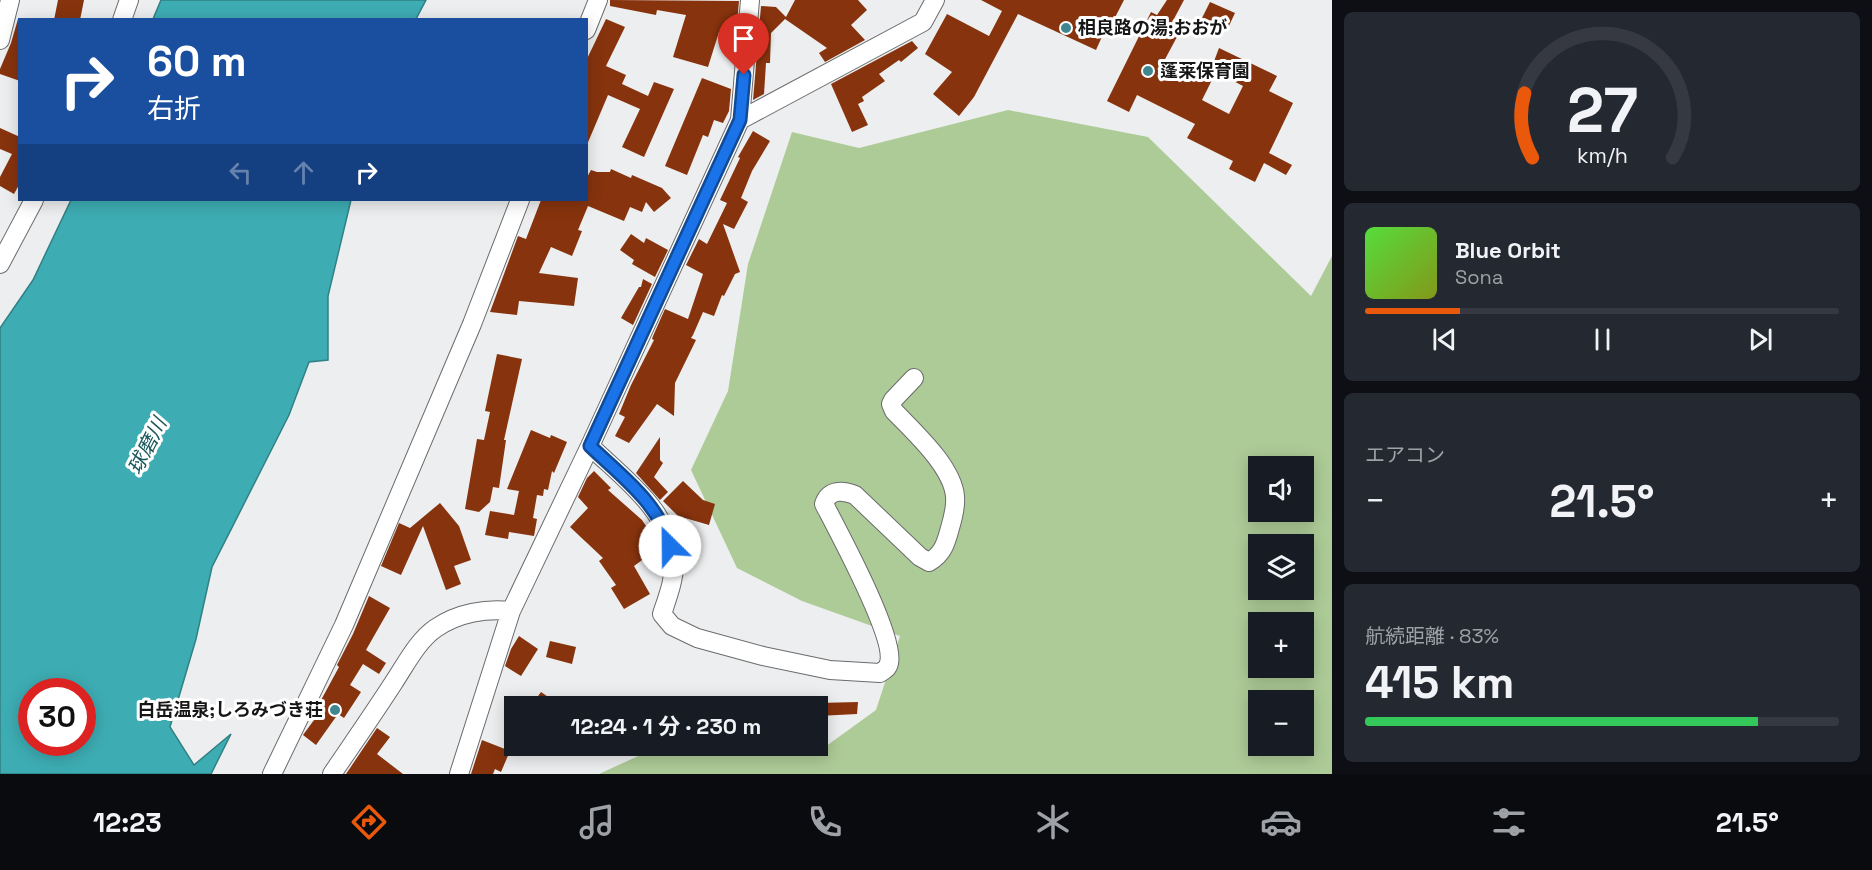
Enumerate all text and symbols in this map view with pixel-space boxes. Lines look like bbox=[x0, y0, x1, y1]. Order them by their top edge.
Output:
pin bbox=[718, 13, 769, 75]
place label: 相良路の湯;おおが bbox=[1078, 16, 1227, 39]
marker: 相良路の湯;おおが bbox=[1059, 21, 1073, 35]
icon: arrive bbox=[727, 22, 760, 55]
text: 60 m bbox=[147, 35, 247, 88]
icon: right bbox=[48, 42, 126, 120]
place label: 蓬莱保育園 bbox=[1160, 59, 1250, 82]
marker: 蓬莱保育園 bbox=[1141, 64, 1155, 78]
text: 27 bbox=[1566, 71, 1638, 150]
text: 右折 bbox=[147, 91, 201, 126]
text: km/h bbox=[1576, 143, 1628, 170]
icon: left bbox=[224, 156, 257, 189]
icon: ahead bbox=[287, 156, 320, 189]
icon: right bbox=[350, 156, 383, 189]
text: Blue Orbit bbox=[1455, 236, 1561, 264]
text: Sona bbox=[1455, 264, 1503, 290]
icon: previous bbox=[1428, 323, 1461, 356]
icon: pause bbox=[1586, 323, 1619, 356]
icon: next bbox=[1744, 323, 1777, 356]
water label: 球磨川 bbox=[122, 412, 173, 479]
text: エアコン bbox=[1365, 442, 1445, 468]
map controls bbox=[1248, 456, 1314, 756]
button: sound bbox=[1248, 456, 1314, 522]
text: 21.5° bbox=[1549, 473, 1655, 530]
text: − bbox=[1365, 480, 1385, 522]
text: + bbox=[1819, 480, 1839, 522]
position arrow bbox=[638, 514, 702, 578]
button: layers bbox=[1248, 534, 1314, 600]
button: + bbox=[1248, 612, 1314, 678]
text: 航続距離 · 83% bbox=[1365, 623, 1499, 649]
text: 415 km bbox=[1365, 654, 1515, 711]
speed limit sign: 30 bbox=[18, 678, 96, 756]
button: − bbox=[1248, 690, 1314, 756]
place label: 白岳温泉;しろみづき荘 bbox=[138, 698, 323, 721]
marker: 白岳温泉;しろみづき荘 bbox=[328, 703, 342, 717]
text: 12:24 · 1 分 · 230 m bbox=[571, 712, 761, 740]
icon: directions bbox=[348, 801, 390, 843]
icon: music bbox=[576, 801, 618, 843]
icon: phone bbox=[804, 801, 846, 843]
icon: climate bbox=[1032, 801, 1074, 843]
icon: car bbox=[1260, 801, 1302, 843]
icon: filters bbox=[1488, 801, 1530, 843]
text: 12:23 bbox=[93, 805, 162, 840]
text: 21.5° bbox=[1716, 805, 1779, 840]

